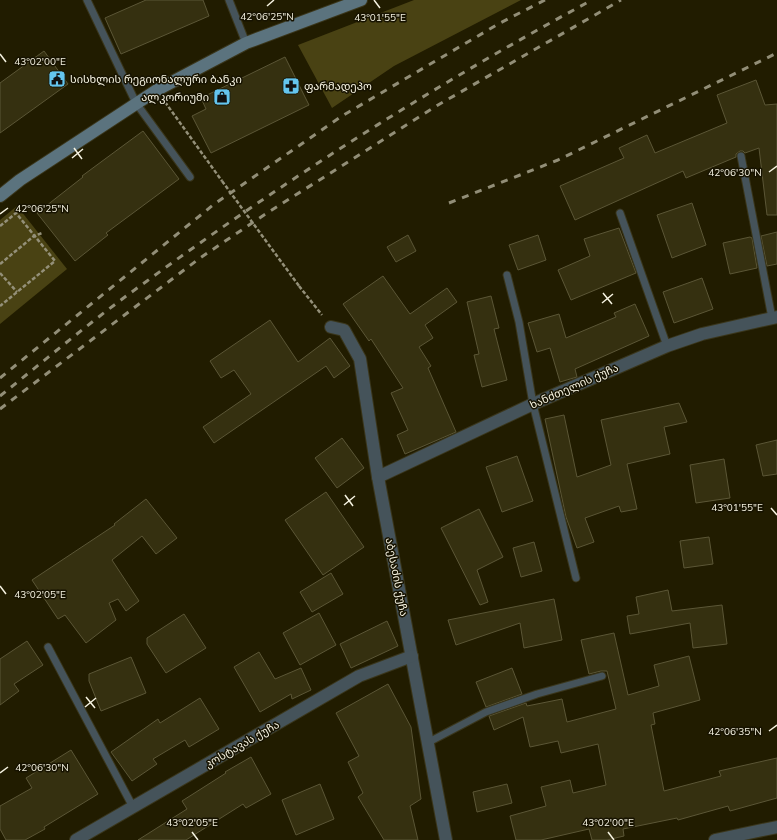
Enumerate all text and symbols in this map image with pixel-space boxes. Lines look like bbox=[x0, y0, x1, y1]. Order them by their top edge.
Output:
text: 42°06'25"N bbox=[240, 10, 294, 23]
text: 43°01'55"E bbox=[354, 11, 406, 24]
text: 43°02'00"E bbox=[14, 55, 66, 68]
public building icon: სისხლის რეგიონალური ბანკი bbox=[47, 69, 67, 89]
place label: სისხლის რეგიონალური ბანკი bbox=[70, 72, 242, 86]
pharmacy icon: ფარმადეპო bbox=[281, 76, 301, 96]
place label: ფარმადეპო bbox=[304, 79, 372, 93]
shop icon: ალკორიუმი bbox=[212, 87, 232, 107]
place label: ალკორიუმი bbox=[141, 90, 209, 104]
text: 42°06'30"N bbox=[708, 166, 762, 179]
text: 42°06'25"N bbox=[15, 202, 69, 215]
street label: ხანძთელის ქუჩა bbox=[527, 360, 621, 412]
text: 43°01'55"E bbox=[711, 501, 763, 514]
street label: აბესაძის ქუჩა bbox=[383, 536, 411, 618]
text: 43°02'05"E bbox=[14, 588, 66, 601]
street label: კოსტავას ქუჩა bbox=[202, 717, 282, 771]
text: 42°06'35"N bbox=[708, 725, 762, 738]
text: 42°06'30"N bbox=[15, 761, 69, 774]
text: 43°02'05"E bbox=[166, 816, 218, 829]
text: 43°02'00"E bbox=[582, 816, 634, 829]

